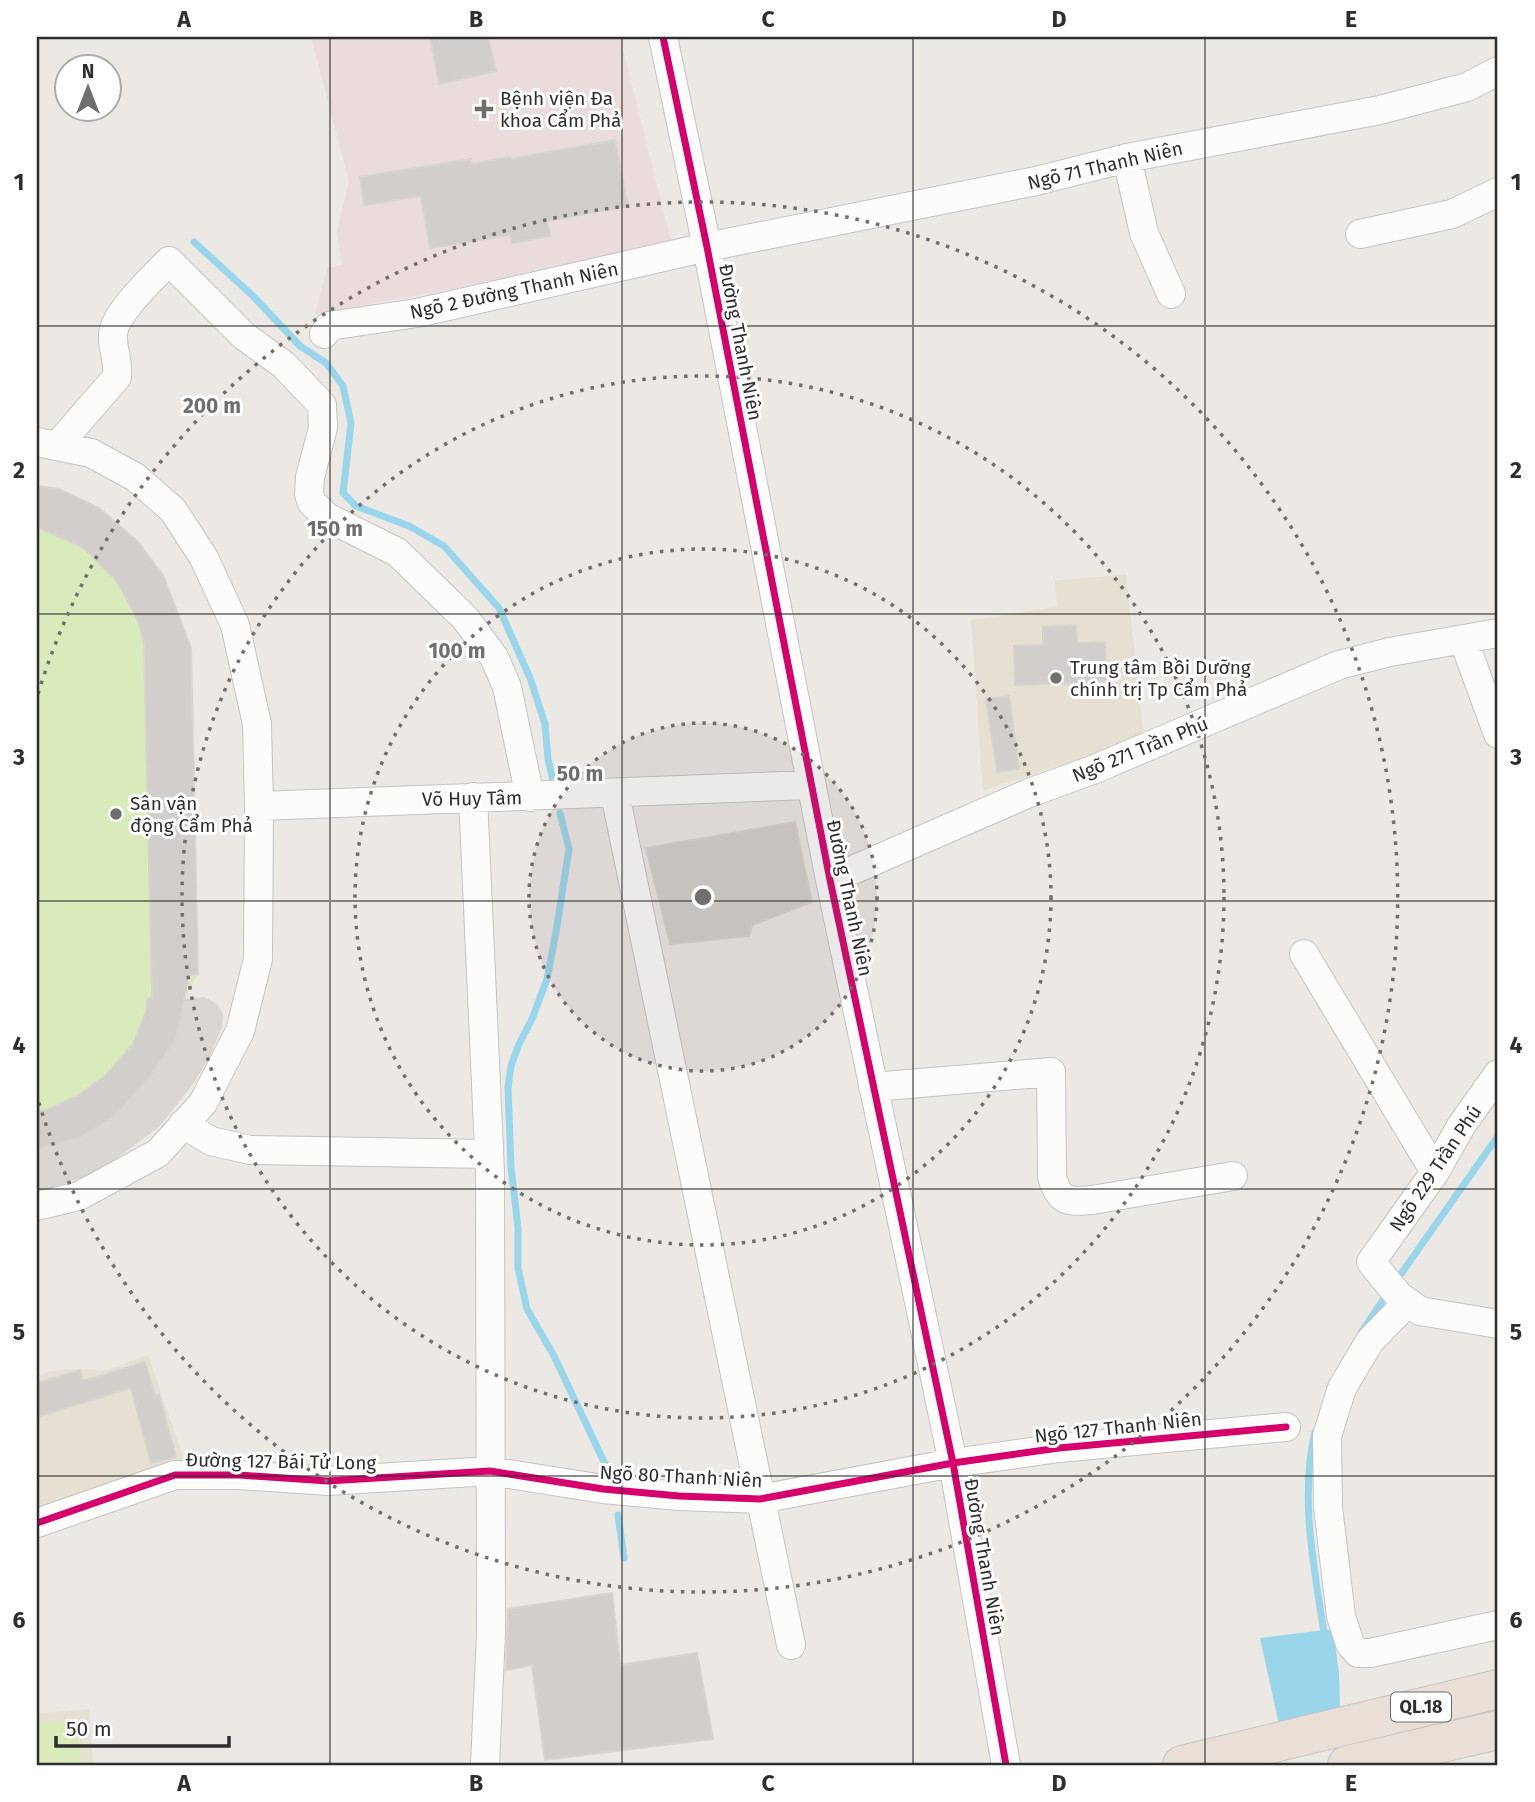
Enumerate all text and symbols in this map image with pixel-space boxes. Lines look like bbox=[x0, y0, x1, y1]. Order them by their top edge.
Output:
text: A bbox=[176, 5, 191, 33]
text: B bbox=[469, 5, 483, 33]
text: C bbox=[761, 5, 775, 33]
text: D bbox=[1052, 5, 1067, 33]
text: E bbox=[1345, 5, 1357, 33]
north arrow bbox=[52, 52, 122, 122]
text: N bbox=[82, 60, 94, 83]
place label: Bệnh viện Đa khoa Cẩm Phả bbox=[500, 87, 621, 132]
marker: Bệnh viện Đa khoa Cẩm Phả bbox=[474, 99, 494, 119]
street label: Ngõ 71 Thanh Niên bbox=[1025, 136, 1185, 195]
text: 1 bbox=[14, 168, 24, 196]
text: 1 bbox=[1511, 168, 1521, 196]
street label: Ngõ 2 Đường Thanh Niên bbox=[408, 257, 620, 324]
street label: Đường Thanh Niên bbox=[714, 262, 767, 422]
text: 200 m bbox=[183, 393, 241, 419]
text: 2 bbox=[13, 456, 25, 484]
text: 2 bbox=[1510, 456, 1522, 484]
text: 150 m bbox=[307, 516, 363, 542]
text: 100 m bbox=[428, 638, 486, 664]
place label: Trung tâm Bồi Dưỡng chính trị Tp Cẩm Phả bbox=[1070, 656, 1251, 701]
marker: Trung tâm Bồi Dưỡng chính trị Tp Cẩm Phả bbox=[1048, 670, 1064, 686]
street label: Ngõ 271 Trần Phú bbox=[1069, 712, 1212, 787]
text: 3 bbox=[12, 743, 25, 771]
text: 3 bbox=[1509, 743, 1522, 771]
text: 50 m bbox=[557, 761, 603, 787]
street label: Võ Huy Tâm bbox=[422, 786, 522, 811]
place label: Sân vận động Cẩm Phả bbox=[130, 792, 253, 837]
marker: Sân vận động Cẩm Phả bbox=[108, 806, 124, 822]
street label: Đường Thanh Niên bbox=[822, 818, 877, 978]
centre of rings bbox=[691, 885, 715, 909]
text: 4 bbox=[13, 1031, 26, 1059]
text: 4 bbox=[1510, 1031, 1523, 1059]
street label: Ngõ 229 Trần Phú bbox=[1385, 1101, 1486, 1236]
text: 5 bbox=[13, 1318, 25, 1346]
text: 5 bbox=[1510, 1318, 1522, 1346]
street label: Ngõ 127 Thanh Niên bbox=[1033, 1407, 1203, 1448]
street label: Đường 127 Bái Tử Long bbox=[185, 1448, 377, 1475]
street label: Ngõ 80 Thanh Niên bbox=[599, 1461, 763, 1492]
street label: Đường Thanh Niên bbox=[959, 1477, 1010, 1638]
text: 6 bbox=[13, 1606, 26, 1634]
text: 6 bbox=[1510, 1606, 1523, 1634]
road number: QL.18 bbox=[1391, 1692, 1451, 1722]
scale bar bbox=[56, 1704, 229, 1748]
text: 50 m bbox=[66, 1716, 112, 1742]
text: A bbox=[176, 1769, 191, 1797]
text: B bbox=[469, 1769, 483, 1797]
text: C bbox=[761, 1769, 775, 1797]
text: D bbox=[1052, 1769, 1067, 1797]
text: E bbox=[1345, 1769, 1357, 1797]

